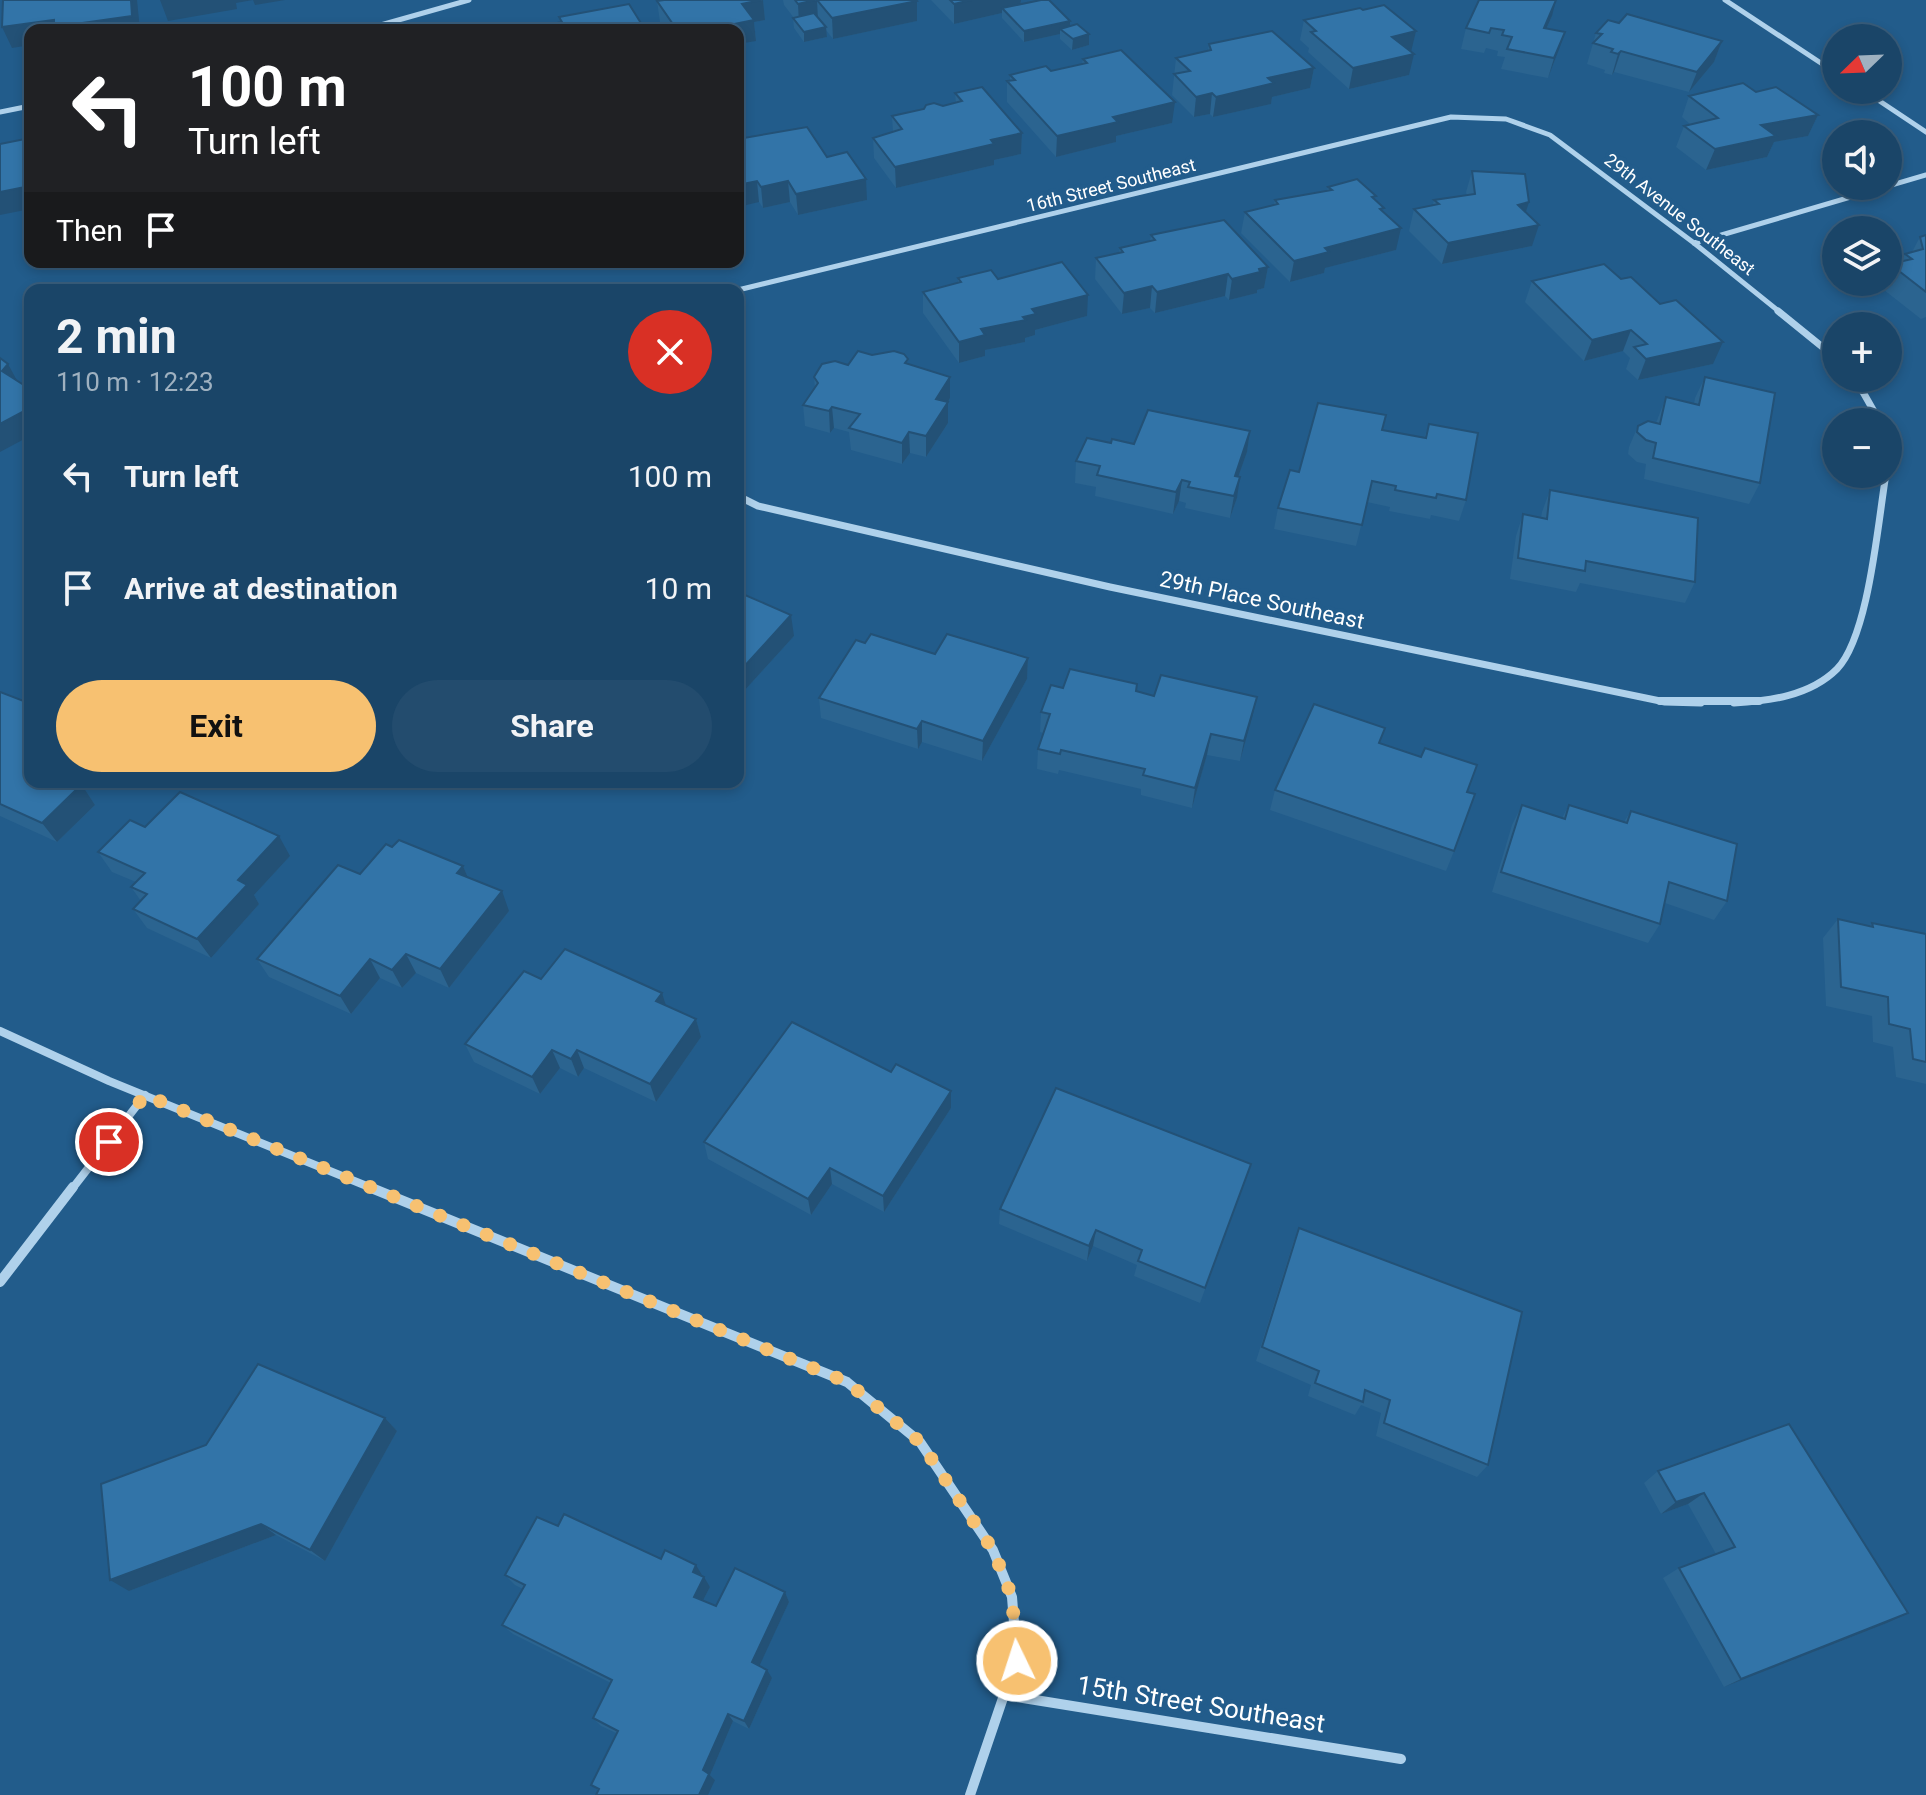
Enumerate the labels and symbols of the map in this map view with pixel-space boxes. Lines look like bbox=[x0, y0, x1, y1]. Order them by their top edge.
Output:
north arrow bbox=[1822, 24, 1902, 104]
street label: 29th Avenue Southeast bbox=[1601, 149, 1759, 279]
street label: 16th Street Southeast bbox=[1024, 154, 1198, 216]
street label: 29th Place Southeast bbox=[1157, 566, 1367, 634]
pin bbox=[75, 1108, 143, 1176]
position arrow bbox=[975, 1619, 1059, 1703]
street label: 15th Street Southeast bbox=[1075, 1670, 1327, 1738]

